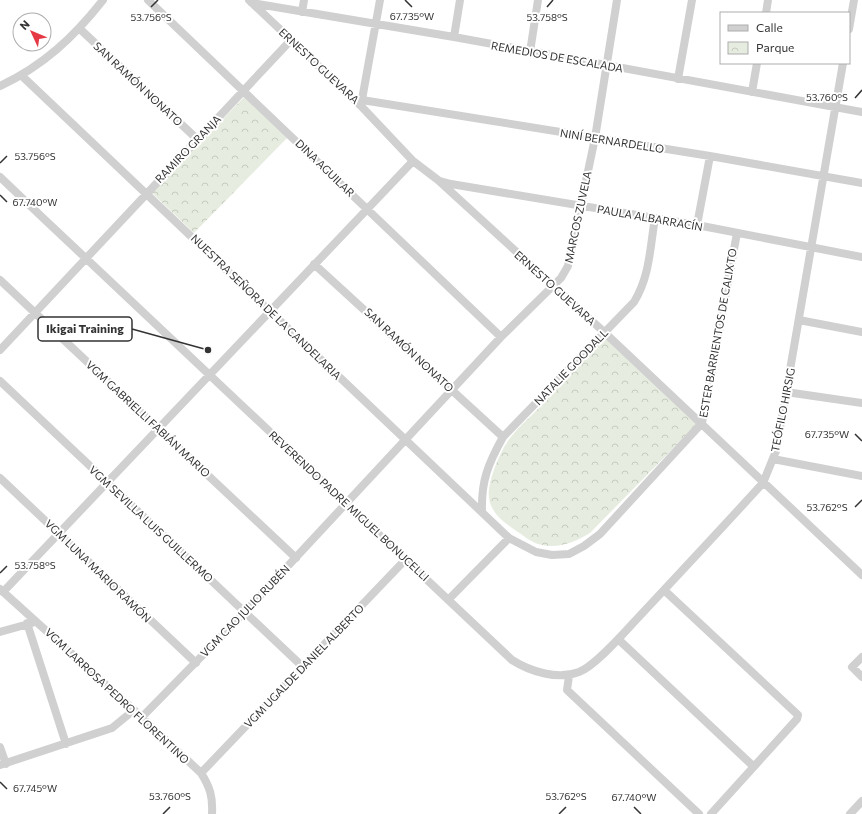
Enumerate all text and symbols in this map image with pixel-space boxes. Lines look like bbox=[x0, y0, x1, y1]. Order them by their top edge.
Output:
text: 67.735°W bbox=[390, 10, 434, 22]
text: 53.756°S bbox=[130, 11, 172, 23]
text: 53.758°S bbox=[526, 11, 568, 23]
north arrow bbox=[12, 12, 52, 52]
legend bbox=[720, 12, 850, 64]
text: N bbox=[17, 17, 32, 32]
text: Calle bbox=[756, 20, 783, 34]
street label: ERNESTO GUEVARA bbox=[277, 25, 362, 106]
street label: SAN RAMÓN NONATO bbox=[91, 38, 186, 128]
street label: REMEDIOS DE ESCALADA bbox=[490, 38, 624, 75]
text: Parque bbox=[756, 40, 794, 54]
text: 53.760°S bbox=[806, 91, 848, 103]
street label: RAMIRO GRANJA bbox=[152, 112, 224, 186]
street label: NINÍ BERNARDELLO bbox=[559, 125, 665, 155]
street label: DINA AGUILAR bbox=[293, 136, 358, 199]
text: 53.756°S bbox=[14, 150, 56, 162]
street label: MARCOS ZUVELA bbox=[561, 169, 594, 264]
text: 67.740°W bbox=[13, 196, 57, 208]
street label: PAULA ALBARRACÍN bbox=[596, 201, 704, 233]
street label: NUESTRA SEÑORA DE LA CANDELARIA bbox=[189, 231, 344, 382]
street label: ESTER BARRIENTOS DE CALIXTO bbox=[696, 247, 739, 419]
street label: ERNESTO GUEVARA bbox=[512, 248, 599, 328]
street label: SAN RAMÓN NONATO bbox=[362, 304, 457, 394]
callout: Ikigai Training bbox=[38, 317, 132, 341]
text: Ikigai Training bbox=[46, 321, 124, 335]
street label: NATALIE GOODALL bbox=[531, 326, 610, 407]
street label: VGM GABRIELLI FABIÁN MARIO bbox=[84, 357, 214, 480]
street label: TEÓFILO HIRSIG bbox=[767, 367, 797, 453]
street label: REVERENDO PADRE MIGUEL BONUCELLI bbox=[267, 428, 432, 583]
text: 67.735°W bbox=[805, 428, 849, 440]
street label: VGM SEVILLA LUIS GUILLERMO bbox=[87, 463, 216, 585]
text: 53.762°S bbox=[806, 501, 848, 513]
street label: VGM LUNA MARIO RAMÓN bbox=[43, 516, 155, 625]
text: 53.758°S bbox=[14, 559, 56, 571]
street label: VGM CAO JULIO RUBÉN bbox=[197, 561, 293, 660]
street label: VGM UGALDE DANIEL ALBERTO bbox=[241, 601, 366, 730]
street label: VGM LARROSA PEDRO FLORENTINO bbox=[43, 625, 192, 766]
text: 67.745°W bbox=[13, 782, 57, 794]
text: 53.760°S bbox=[149, 790, 191, 802]
text: 53.762°S bbox=[545, 790, 587, 802]
text: 67.740°W bbox=[612, 791, 656, 803]

